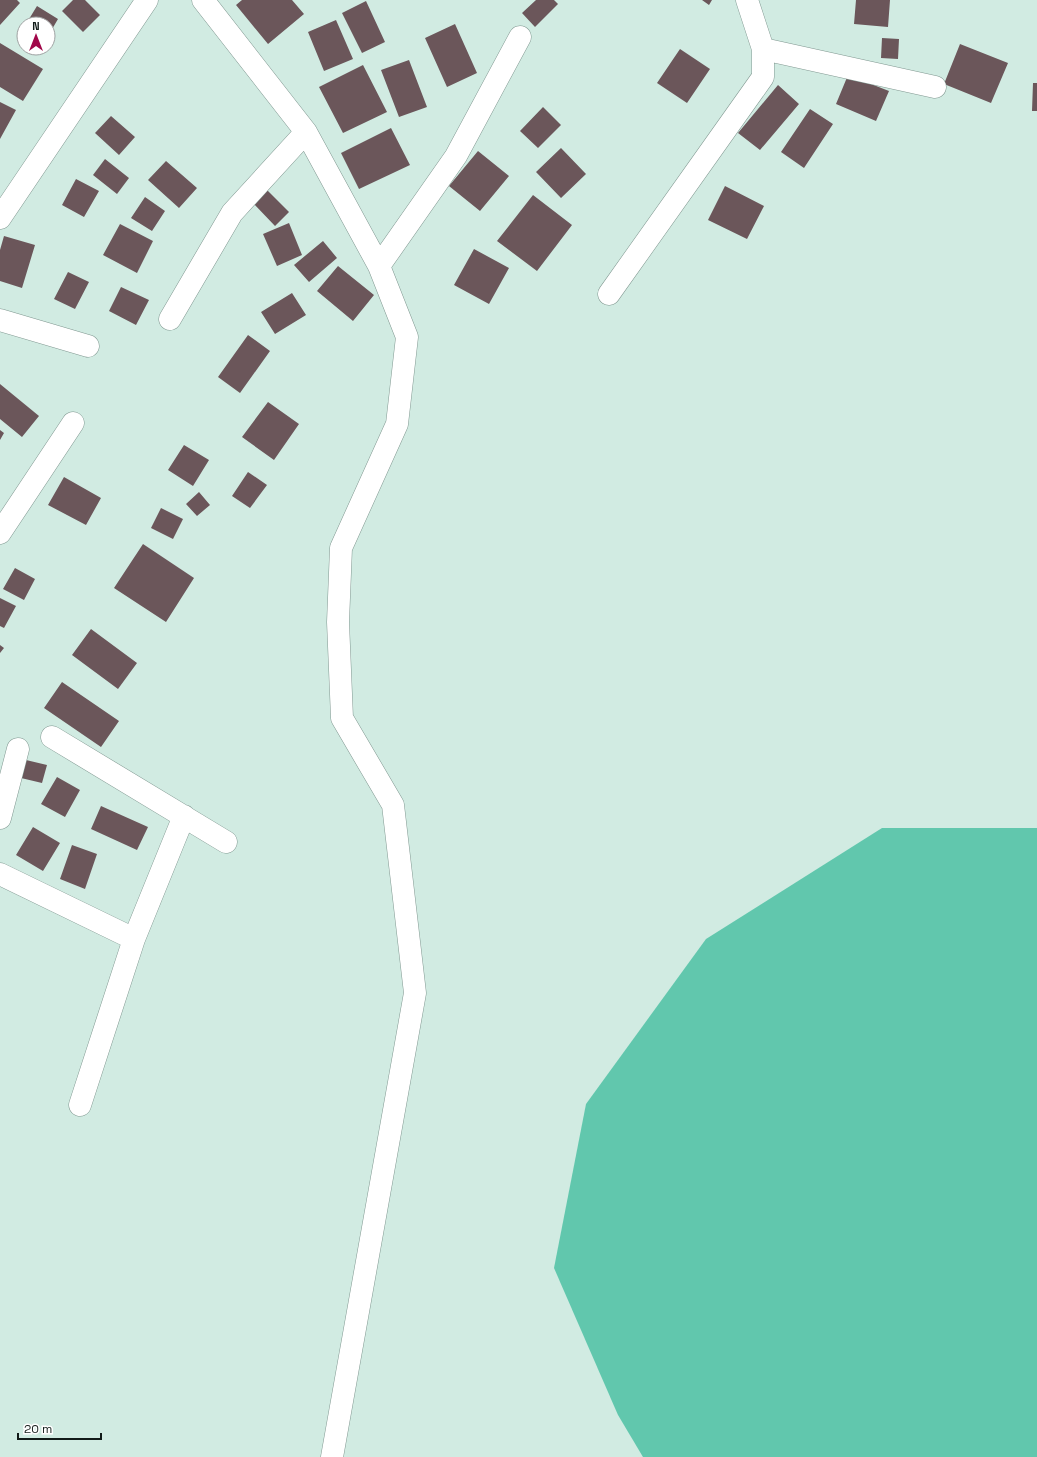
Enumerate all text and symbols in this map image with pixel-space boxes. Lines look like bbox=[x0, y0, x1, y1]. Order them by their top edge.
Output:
north arrow bbox=[16, 16, 56, 56]
text: N bbox=[32, 19, 40, 33]
scale bar bbox=[18, 1415, 101, 1441]
text: 20 m bbox=[24, 1421, 52, 1437]

